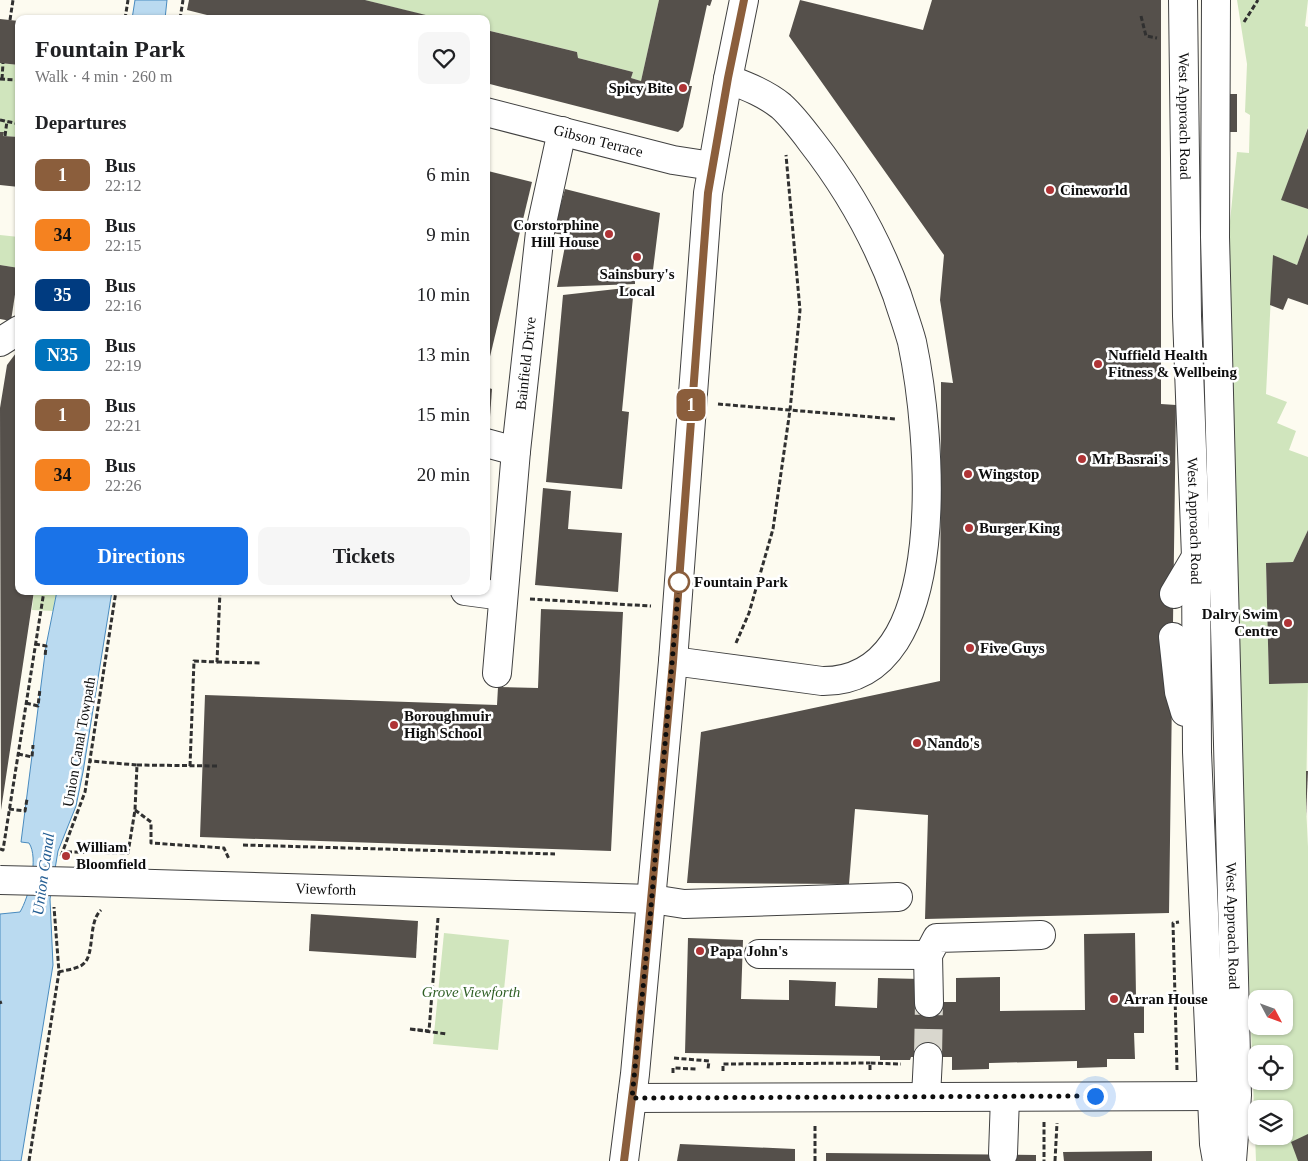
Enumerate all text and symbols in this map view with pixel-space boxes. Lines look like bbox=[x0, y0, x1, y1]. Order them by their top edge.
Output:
button: heart bbox=[418, 32, 470, 84]
text: Fountain Park bbox=[35, 36, 185, 62]
street label: West Approach Road bbox=[1176, 52, 1193, 180]
text: Walk · 4 min · 260 m bbox=[35, 68, 172, 85]
place label: Spicy Bite bbox=[608, 80, 673, 96]
marker: Spicy Bite bbox=[677, 82, 689, 94]
text: Departures bbox=[35, 112, 126, 133]
street label: Gibson Terrace bbox=[552, 122, 645, 160]
text: Bus bbox=[105, 155, 136, 176]
text: 6 min bbox=[426, 164, 470, 185]
text: 1 bbox=[58, 165, 67, 185]
text: 22:12 bbox=[105, 177, 141, 194]
place label: Cineworld bbox=[1060, 182, 1128, 198]
marker: Cineworld bbox=[1044, 184, 1056, 196]
text: Bus bbox=[105, 215, 136, 236]
place label: Corstorphine Hill House bbox=[513, 217, 599, 250]
text: 9 min bbox=[426, 224, 470, 245]
text: 34 bbox=[54, 225, 72, 245]
marker: Corstorphine Hill House bbox=[603, 228, 615, 240]
text: 22:15 bbox=[105, 237, 141, 254]
marker: Sainsbury's Local bbox=[631, 251, 643, 263]
place label: Sainsbury's Local bbox=[599, 266, 675, 299]
text: Bus bbox=[105, 275, 136, 296]
text: 10 min bbox=[417, 284, 470, 305]
text: 35 bbox=[54, 285, 72, 305]
text: 22:16 bbox=[105, 297, 141, 314]
street label: Bainfield Drive bbox=[513, 316, 539, 411]
text: Bus bbox=[105, 335, 136, 356]
text: 13 min bbox=[417, 344, 470, 365]
text: N35 bbox=[47, 345, 78, 365]
place label: Nuffield Health Fitness & Wellbeing bbox=[1108, 347, 1237, 380]
text: 22:19 bbox=[105, 357, 141, 374]
marker: Nuffield Health Fitness & Wellbeing bbox=[1092, 358, 1104, 370]
line badge: 1 bbox=[675, 389, 707, 421]
text: Bus bbox=[105, 395, 136, 416]
text: 1 bbox=[687, 395, 696, 415]
text: 15 min bbox=[417, 404, 470, 425]
text: 1 bbox=[58, 405, 67, 425]
text: 22:21 bbox=[105, 417, 141, 434]
place label: Mr Basrai's bbox=[1092, 451, 1168, 467]
marker: Mr Basrai's bbox=[1076, 453, 1088, 465]
text: Bus bbox=[105, 455, 136, 476]
street label: West Approach Road bbox=[1184, 457, 1204, 585]
text: 20 min bbox=[417, 464, 470, 485]
text: 34 bbox=[54, 465, 72, 485]
place label: Wingstop bbox=[978, 466, 1039, 482]
marker: Wingstop bbox=[962, 468, 974, 480]
text: 22:26 bbox=[105, 477, 141, 494]
place label: Burger King bbox=[979, 520, 1060, 536]
marker: Burger King bbox=[963, 522, 975, 534]
button: Directions bbox=[35, 527, 248, 585]
button: Tickets bbox=[258, 527, 470, 585]
marker: Fountain Park bbox=[668, 571, 690, 593]
place label: Fountain Park bbox=[694, 574, 788, 590]
place label: Dalry Swim Centre bbox=[1202, 606, 1279, 639]
marker: Dalry Swim Centre bbox=[1282, 617, 1294, 629]
place label: Five Guys bbox=[980, 640, 1045, 656]
marker: Five Guys bbox=[964, 642, 976, 654]
street label: Union Canal Towpath bbox=[60, 675, 98, 808]
place label: Boroughmuir High School bbox=[404, 708, 492, 741]
marker: Boroughmuir High School bbox=[388, 719, 400, 731]
place label: Nando's bbox=[927, 735, 980, 751]
marker: Nando's bbox=[911, 737, 923, 749]
water label: Union Canal bbox=[29, 831, 57, 916]
place label: William Bloomfield bbox=[76, 839, 147, 872]
marker: William Bloomfield bbox=[60, 850, 72, 862]
street label: West Approach Road bbox=[1223, 862, 1242, 990]
street label: Viewforth bbox=[295, 880, 357, 898]
place label: Papa John's bbox=[710, 943, 788, 959]
marker: Papa John's bbox=[694, 945, 706, 957]
park label: Grove Viewforth bbox=[422, 984, 520, 1000]
north arrow bbox=[1248, 990, 1292, 1035]
map controls bbox=[1248, 990, 1293, 1145]
place label: Arran House bbox=[1124, 991, 1208, 1007]
marker: Arran House bbox=[1108, 993, 1120, 1005]
button: locate bbox=[1248, 1045, 1293, 1090]
your location bbox=[1083, 1084, 1108, 1109]
button: layers bbox=[1248, 1100, 1293, 1145]

